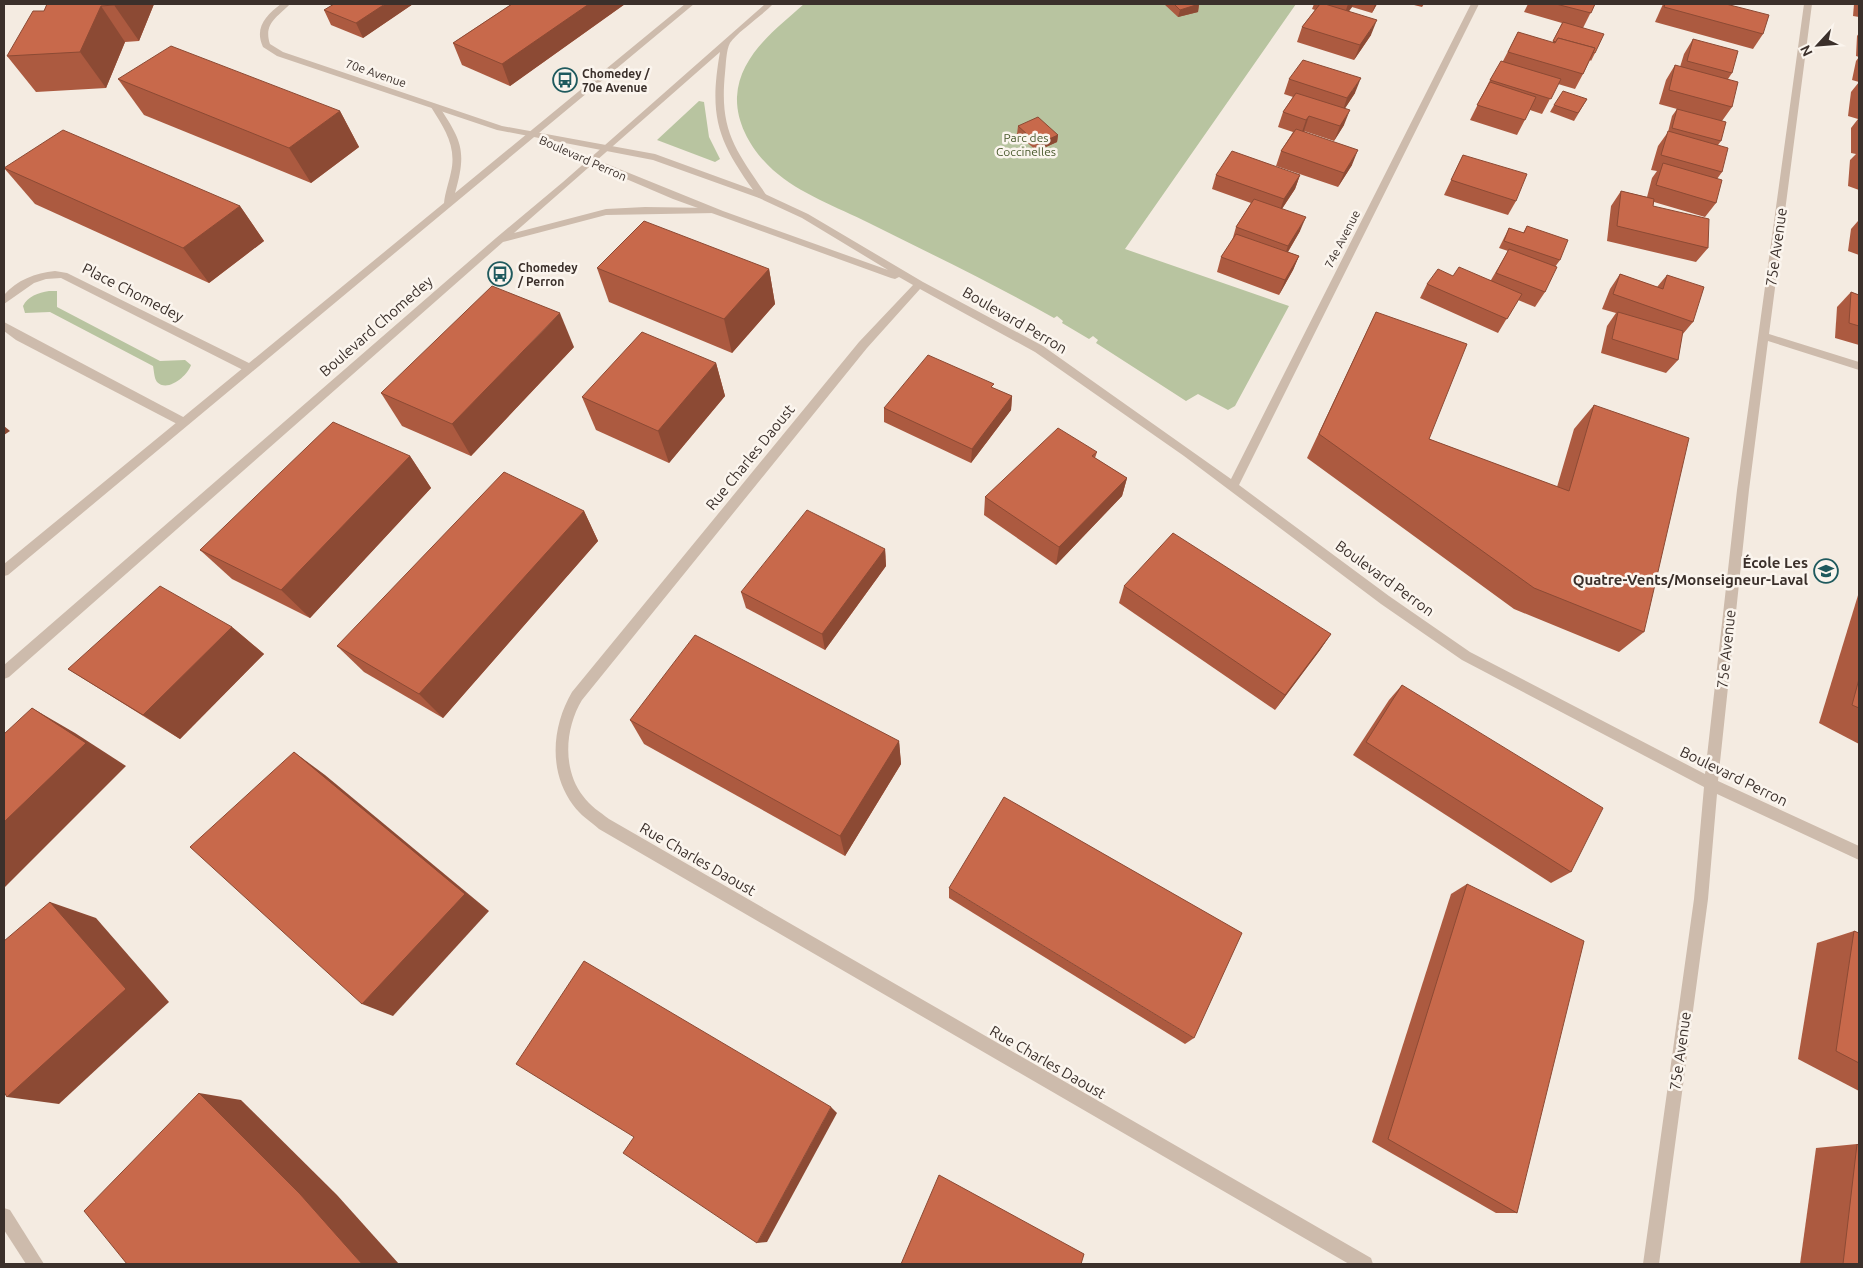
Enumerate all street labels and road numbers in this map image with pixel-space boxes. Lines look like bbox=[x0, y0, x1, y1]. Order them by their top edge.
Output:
street label: 70e Avenue bbox=[344, 57, 408, 89]
street label: Boulevard Perron bbox=[537, 133, 629, 183]
street label: 75e Avenue bbox=[1762, 207, 1790, 287]
street label: 74e Avenue bbox=[1322, 208, 1362, 270]
street label: Place Chomedey bbox=[80, 259, 186, 325]
street label: Boulevard Chomedey bbox=[316, 272, 436, 380]
street label: Boulevard Perron bbox=[960, 283, 1070, 357]
street label: Rue Charles Daoust bbox=[702, 401, 798, 513]
street label: Boulevard Perron bbox=[1332, 537, 1438, 619]
street label: 75e Avenue bbox=[1713, 609, 1739, 689]
street label: Boulevard Perron bbox=[1677, 743, 1791, 809]
street label: Rue Charles Daoust bbox=[637, 819, 759, 899]
street label: 75e Avenue bbox=[1666, 1011, 1694, 1091]
street label: Rue Charles Daoust bbox=[987, 1022, 1109, 1102]

